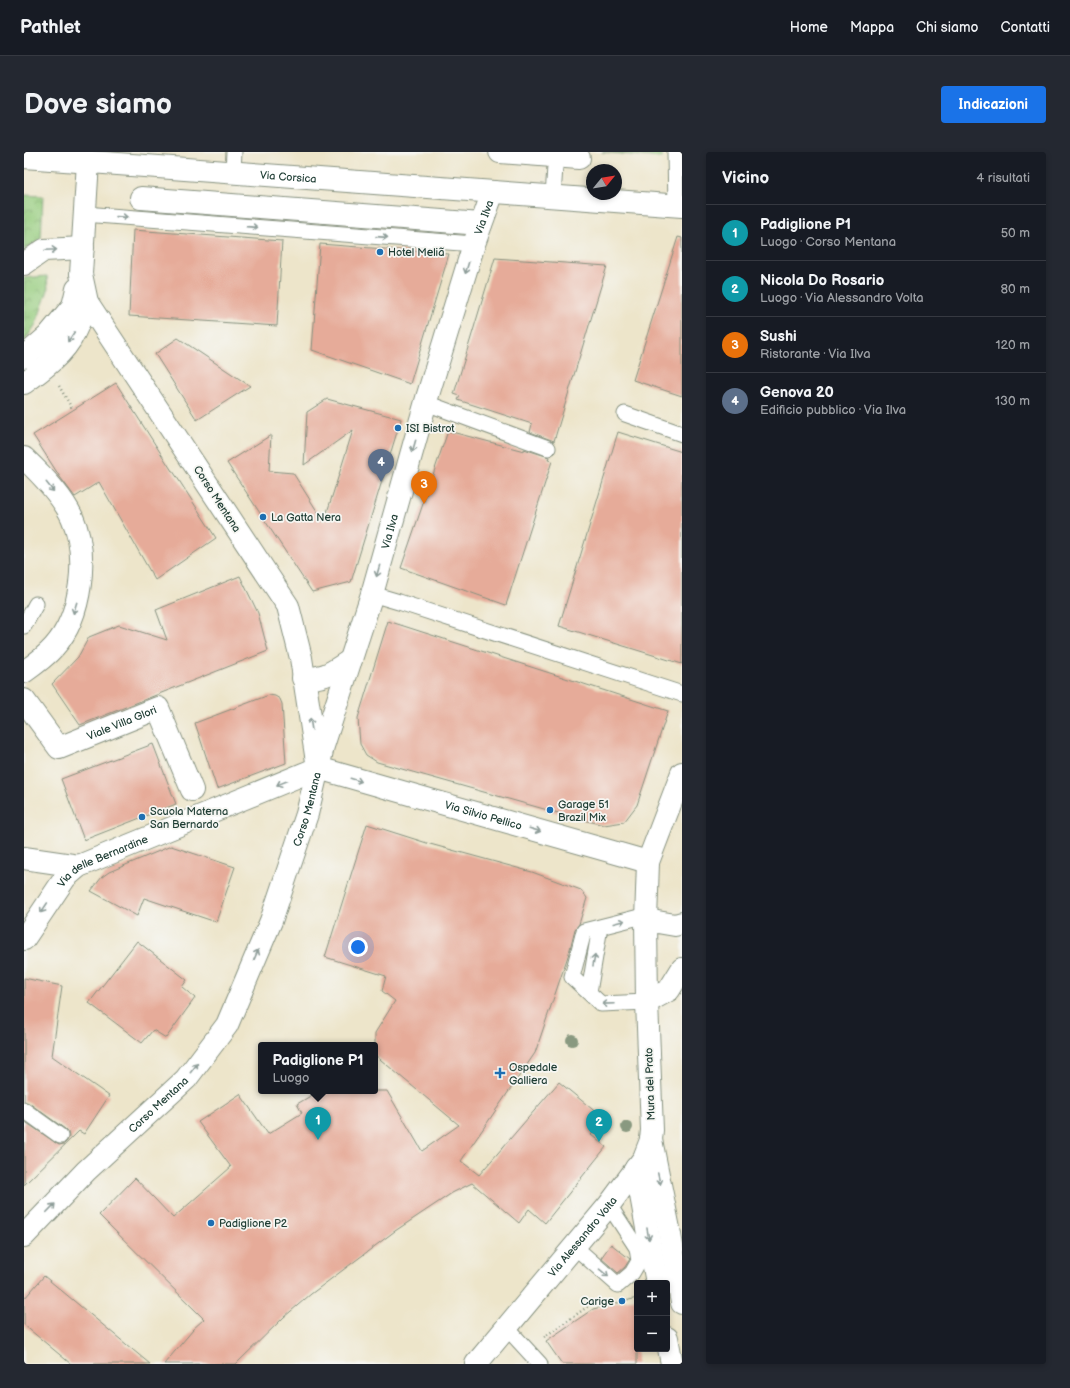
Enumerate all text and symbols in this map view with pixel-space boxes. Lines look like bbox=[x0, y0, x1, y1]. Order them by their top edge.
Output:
text: Pathlet bbox=[20, 16, 81, 39]
text: Home bbox=[790, 19, 828, 36]
text: Mappa bbox=[850, 19, 894, 36]
text: Chi siamo bbox=[916, 19, 979, 36]
text: Contatti bbox=[1001, 19, 1050, 36]
button: Indicazioni bbox=[941, 86, 1046, 123]
text: Dove siamo bbox=[24, 88, 172, 121]
north arrow bbox=[586, 164, 622, 200]
street label: Via Corsica bbox=[259, 168, 317, 185]
text: Vicino bbox=[722, 168, 769, 188]
text: 4 risultati bbox=[976, 170, 1030, 186]
street label: Via Ilva bbox=[471, 198, 496, 236]
one-way arrow bbox=[115, 213, 128, 220]
text: Padiglione P1 bbox=[760, 215, 851, 234]
one-way arrow bbox=[245, 223, 258, 230]
text: 1 bbox=[732, 225, 738, 241]
text: 50 m bbox=[1001, 225, 1030, 241]
one-way arrow bbox=[375, 233, 388, 240]
text: Luogo · Corso Mentana bbox=[760, 234, 896, 250]
one-way arrow bbox=[44, 246, 57, 254]
place label: Hotel Meliã bbox=[388, 246, 445, 259]
marker: Hotel Meliã bbox=[375, 247, 385, 257]
one-way arrow bbox=[463, 261, 470, 274]
text: Nicola Do Rosario bbox=[760, 271, 884, 290]
text: 2 bbox=[731, 281, 739, 297]
text: 80 m bbox=[1001, 281, 1030, 297]
text: Luogo · Via Alessandro Volta bbox=[760, 290, 924, 306]
text: Sushi bbox=[760, 327, 797, 346]
one-way arrow bbox=[67, 332, 75, 343]
text: 3 bbox=[731, 337, 739, 353]
text: 120 m bbox=[995, 337, 1030, 353]
text: Ristorante · Via Ilva bbox=[760, 346, 871, 362]
text: Genova 20 bbox=[760, 383, 834, 402]
text: 4 bbox=[731, 393, 739, 409]
text: 130 m bbox=[995, 393, 1030, 409]
text: Edificio pubblico · Via Ilva bbox=[760, 402, 906, 418]
place label: ISI Bistrot bbox=[406, 422, 455, 435]
marker: ISI Bistrot bbox=[393, 423, 403, 433]
one-way arrow bbox=[410, 440, 417, 453]
pin: 4 bbox=[368, 449, 394, 482]
street label: Corso Mentana bbox=[191, 463, 243, 535]
pin: 3 bbox=[411, 471, 437, 504]
one-way arrow bbox=[46, 481, 55, 492]
place label: La Gatta Nera bbox=[271, 511, 341, 524]
marker: La Gatta Nera bbox=[258, 512, 268, 522]
street label: Via Ilva bbox=[378, 512, 401, 550]
one-way arrow bbox=[374, 565, 381, 578]
one-way arrow bbox=[71, 601, 78, 614]
street label: Viale Villa Glori bbox=[85, 703, 158, 743]
one-way arrow bbox=[307, 718, 315, 731]
street label: Corso Mentana bbox=[290, 771, 323, 848]
one-way arrow bbox=[349, 777, 362, 784]
one-way arrow bbox=[277, 780, 289, 788]
street label: Via Silvio Pellico bbox=[443, 798, 524, 832]
place label: Garage 51 Brazil Mix bbox=[558, 798, 609, 824]
place label: Scuola Materna San Bernardo bbox=[150, 805, 228, 831]
marker: Garage 51 Brazil Mix bbox=[545, 805, 555, 815]
marker: Scuola Materna San Bernardo bbox=[137, 812, 147, 822]
one-way arrow bbox=[528, 827, 541, 834]
street label: Via delle Bernardine bbox=[54, 832, 150, 889]
one-way arrow bbox=[40, 903, 48, 914]
one-way arrow bbox=[612, 918, 625, 926]
your location bbox=[348, 937, 368, 957]
one-way arrow bbox=[253, 950, 261, 962]
one-way arrow bbox=[590, 954, 598, 967]
one-way arrow bbox=[602, 1000, 615, 1008]
popup bbox=[258, 1042, 378, 1094]
street label: Mura del Prato bbox=[642, 1047, 658, 1121]
text: Padiglione P1 bbox=[272, 1051, 364, 1070]
place label: Ospedale Galliera bbox=[509, 1061, 558, 1087]
one-way arrow bbox=[190, 1063, 199, 1074]
marker: Ospedale Galliera bbox=[494, 1067, 506, 1079]
text: Luogo bbox=[272, 1070, 310, 1086]
street label: Corso Mentana bbox=[126, 1074, 191, 1135]
pin: 1 bbox=[305, 1107, 331, 1140]
pin: 2 bbox=[586, 1109, 612, 1142]
one-way arrow bbox=[655, 1172, 663, 1185]
street label: Via Alessandro Volta bbox=[545, 1194, 620, 1279]
one-way arrow bbox=[46, 1203, 56, 1213]
place label: Padiglione P2 bbox=[219, 1217, 288, 1230]
marker: Padiglione P2 bbox=[206, 1218, 216, 1228]
one-way arrow bbox=[644, 1227, 652, 1240]
one-way arrow bbox=[599, 1268, 609, 1277]
map controls bbox=[634, 1280, 670, 1352]
button: + bbox=[634, 1280, 670, 1316]
place label: Carige bbox=[581, 1295, 614, 1308]
marker: Carige bbox=[617, 1296, 627, 1306]
button: − bbox=[634, 1316, 670, 1352]

